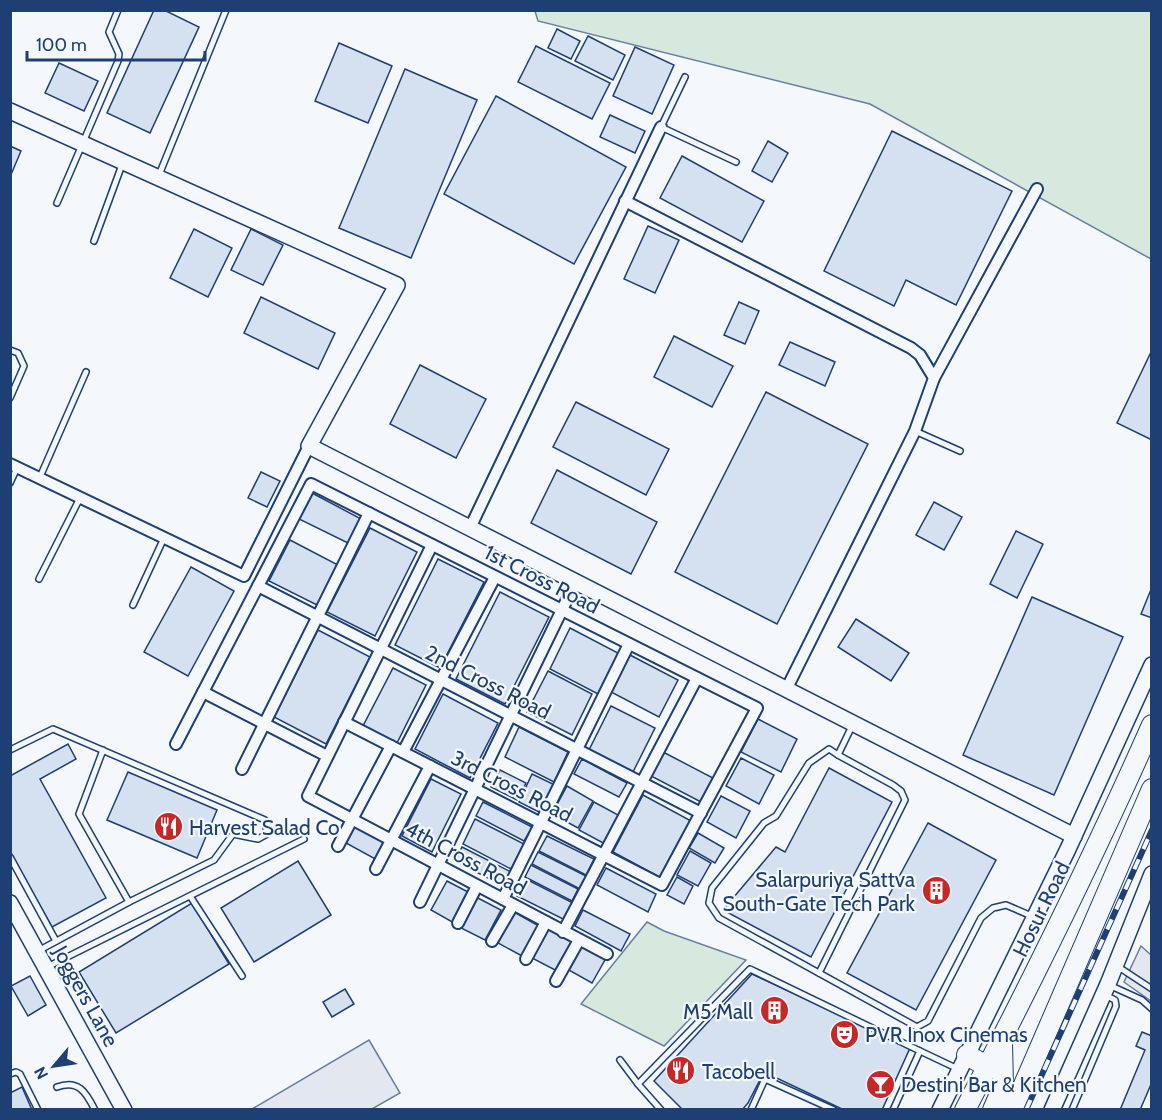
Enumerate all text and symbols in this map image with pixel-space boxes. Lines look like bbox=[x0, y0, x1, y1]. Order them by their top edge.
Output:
scale bar bbox=[27, 24, 206, 62]
text: 100 m bbox=[36, 34, 87, 56]
street label: 1st Cross Road bbox=[480, 539, 604, 619]
street label: 2nd Cross Road bbox=[421, 640, 555, 724]
street label: 3rd Cross Road bbox=[447, 745, 577, 827]
restaurant icon: Harvest Salad Co bbox=[152, 811, 184, 843]
place label: Harvest Salad Co bbox=[189, 815, 340, 840]
street label: 4th Cross Road bbox=[401, 816, 531, 900]
street label: Hosur Road bbox=[1007, 857, 1075, 961]
place label: Salarpuriya Sattva South-Gate Tech Park bbox=[723, 867, 916, 916]
building icon: Salarpuriya Sattva South-Gate Tech Park bbox=[920, 875, 952, 907]
street label: Joggers Lane bbox=[48, 940, 124, 1051]
building icon: M5 Mall bbox=[758, 995, 790, 1027]
place label: M5 Mall bbox=[683, 999, 753, 1024]
theatre icon: PVR Inox Cinemas bbox=[828, 1018, 860, 1050]
place label: PVR Inox Cinemas bbox=[865, 1022, 1028, 1047]
north arrow bbox=[24, 1036, 84, 1096]
restaurant icon: Tacobell bbox=[665, 1055, 697, 1087]
place label: Tacobell bbox=[702, 1059, 775, 1084]
text: N bbox=[30, 1063, 52, 1083]
bar icon: Destini Bar & Kitchen bbox=[864, 1068, 896, 1100]
place label: Destini Bar & Kitchen bbox=[901, 1072, 1087, 1097]

